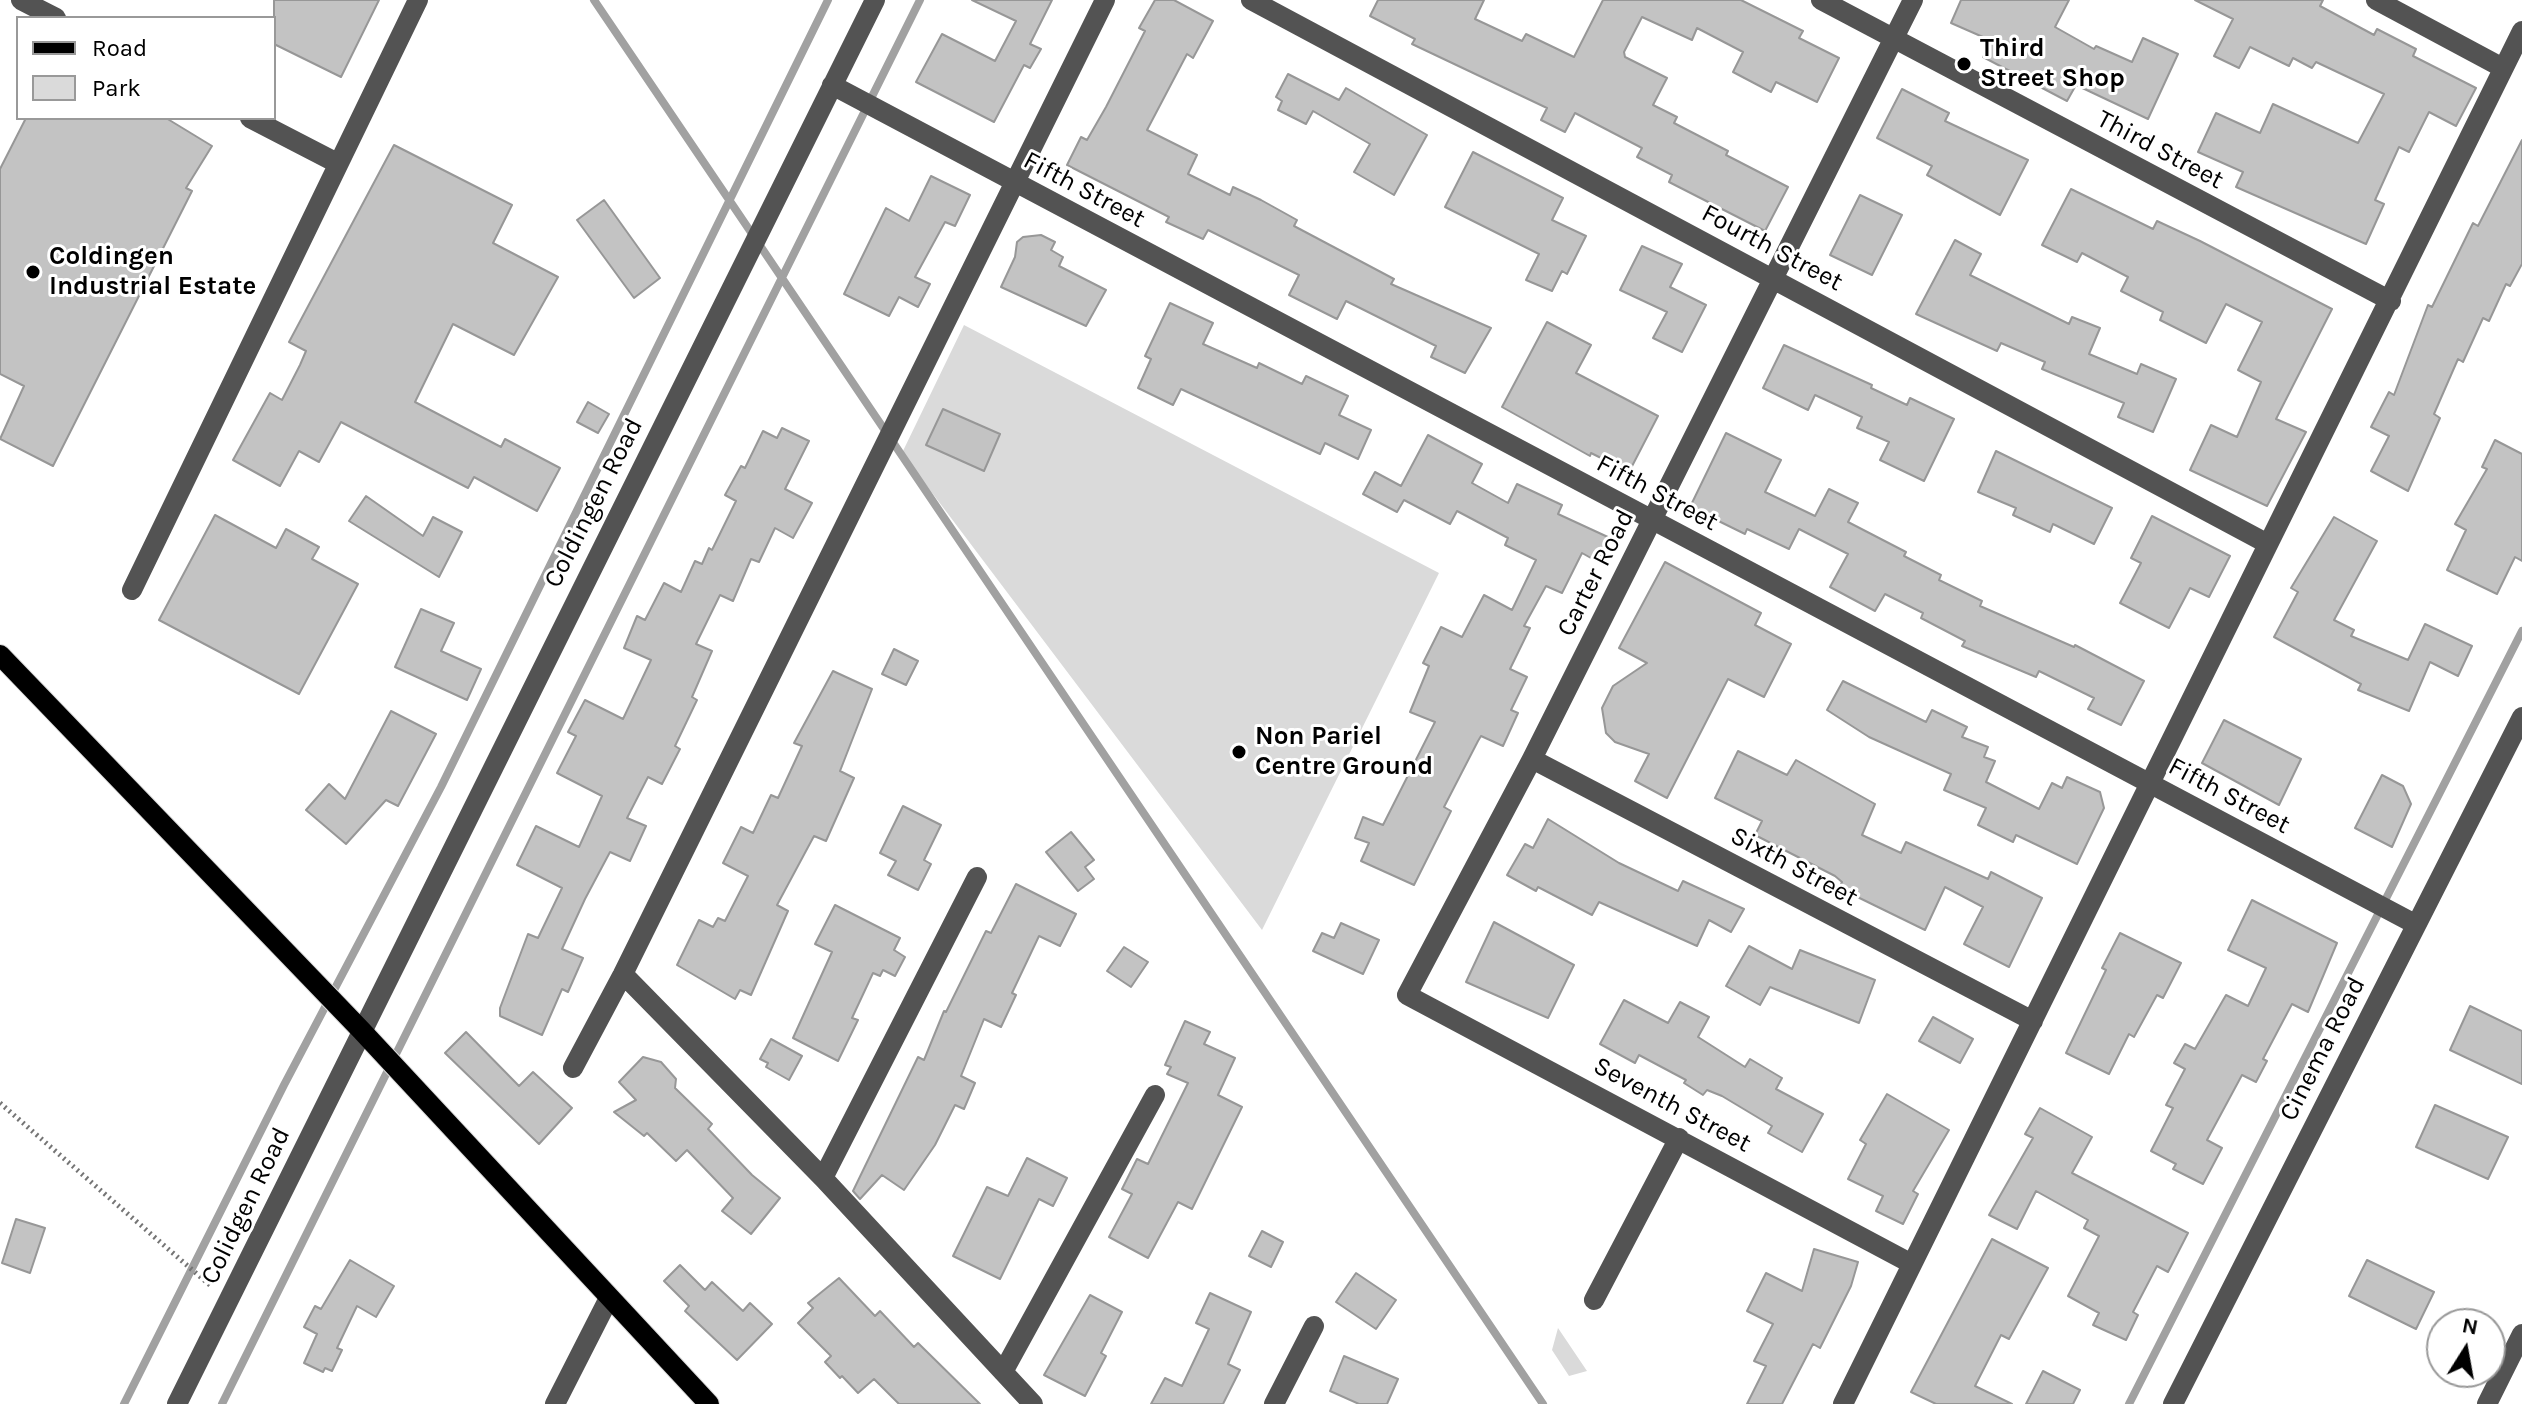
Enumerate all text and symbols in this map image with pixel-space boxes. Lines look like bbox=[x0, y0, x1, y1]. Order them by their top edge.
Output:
legend bbox=[16, 16, 276, 120]
place label: Third Street Shop bbox=[1980, 33, 2125, 94]
text: Road bbox=[92, 34, 147, 62]
marker: Third Street Shop bbox=[1955, 55, 1973, 73]
text: Park bbox=[92, 74, 141, 102]
street label: Third Street bbox=[2091, 104, 2229, 196]
street label: Fifth Street bbox=[1018, 145, 1150, 235]
street label: Fourth Street bbox=[1696, 198, 1848, 298]
place label: Coldingen Industrial Estate bbox=[49, 241, 256, 302]
marker: Coldingen Industrial Estate bbox=[24, 263, 42, 281]
street label: Coldingen Road bbox=[538, 413, 650, 593]
street label: Fifth Street bbox=[1591, 448, 1723, 538]
street label: Carter Road bbox=[1551, 504, 1641, 642]
place label: Non Pariel Centre Ground bbox=[1255, 721, 1433, 782]
marker: Non Pariel Centre Ground bbox=[1230, 743, 1248, 761]
street label: Fifth Street bbox=[2163, 751, 2295, 841]
street label: Sixth Street bbox=[1725, 820, 1863, 914]
street label: Cinema Road bbox=[2273, 972, 2373, 1126]
street label: Seventh Street bbox=[1588, 1050, 1756, 1160]
street label: Colidgen Road bbox=[195, 1123, 297, 1289]
north arrow bbox=[2426, 1308, 2506, 1388]
text: N bbox=[2460, 1312, 2480, 1341]

